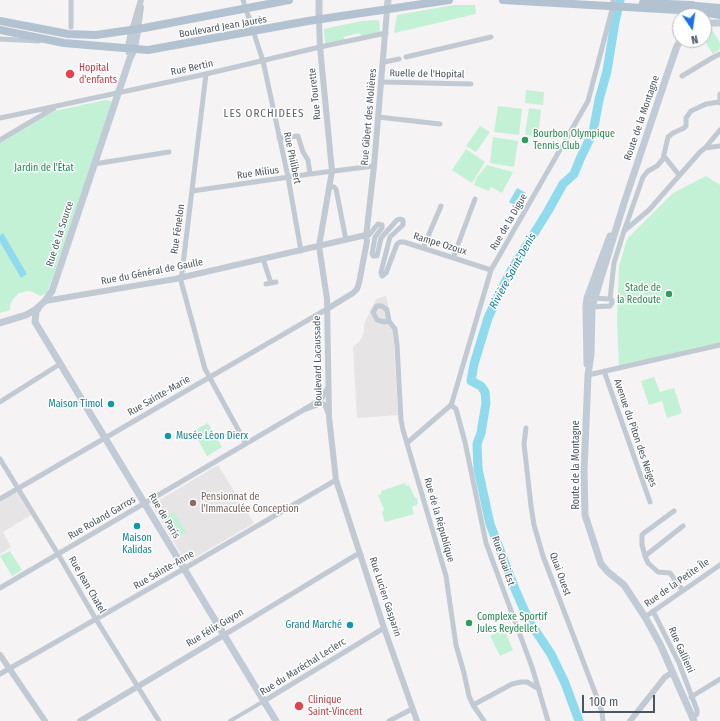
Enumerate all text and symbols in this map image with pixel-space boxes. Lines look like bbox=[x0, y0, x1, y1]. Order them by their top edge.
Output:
north arrow bbox=[672, 8, 712, 48]
street label: Boulevard Jean Jaurès bbox=[178, 13, 268, 41]
text: N bbox=[690, 32, 699, 46]
street label: Rue Bertin bbox=[170, 58, 214, 78]
place label: Hopital d'enfants bbox=[79, 62, 117, 86]
street label: Ruelle de l'Hopital bbox=[389, 67, 465, 81]
marker: Hopital d'enfants bbox=[64, 68, 76, 80]
street label: Rue Tourette bbox=[306, 68, 324, 120]
street label: Rue Gibert des Molières bbox=[359, 68, 379, 166]
street label: Route de la Montagne bbox=[622, 74, 662, 162]
district label: LES ORCHIDEES bbox=[224, 107, 304, 121]
place label: Bourbon Olympique Tennis Club bbox=[533, 128, 615, 152]
street label: Rue Philibert bbox=[281, 131, 303, 185]
marker: Bourbon Olympique Tennis Club bbox=[520, 135, 530, 145]
park label: Jardin de l'État bbox=[14, 162, 74, 174]
street label: Rue Milius bbox=[236, 164, 280, 182]
street label: Rue de la Digue bbox=[488, 191, 530, 253]
street label: Rue de la Source bbox=[44, 200, 76, 268]
street label: Rue Fénelon bbox=[169, 203, 187, 255]
street label: Rampe Ozoux bbox=[412, 230, 468, 258]
water label: Rivière Saint-Denis bbox=[487, 231, 539, 311]
street label: Rue du Général de Gaulle bbox=[100, 256, 204, 288]
place label: Stade de la Redoute bbox=[617, 282, 661, 306]
marker: Stade de la Redoute bbox=[664, 289, 674, 299]
street label: Boulevard Lacaussade bbox=[311, 316, 325, 406]
street label: Rue Sainte-Marie bbox=[126, 373, 192, 419]
street label: Avenue du Piton des Neiges bbox=[611, 377, 659, 489]
place label: Maison Timol bbox=[49, 398, 103, 410]
marker: Maison Timol bbox=[106, 399, 116, 409]
street label: Route de la Montagne bbox=[570, 420, 582, 510]
place label: Musée Léon Dierx bbox=[176, 430, 248, 442]
marker: Musée Léon Dierx bbox=[163, 431, 173, 441]
street label: Rue de la République bbox=[421, 476, 457, 564]
street label: Rue de Paris bbox=[146, 491, 182, 541]
place label: Pensionnat de l'Immaculée Conception bbox=[201, 491, 299, 514]
street label: Rue Roland Garros bbox=[66, 494, 138, 542]
marker: Pensionnat de l'Immaculée Conception bbox=[188, 498, 198, 508]
marker: Maison Kalidas bbox=[132, 521, 142, 531]
place label: Maison Kalidas bbox=[122, 532, 152, 556]
street label: Rue Quai Est bbox=[489, 535, 517, 587]
street label: Rue Sainte-Anne bbox=[132, 548, 196, 592]
street label: Quai Ouest bbox=[547, 551, 573, 597]
street label: Rue Jean Chatel bbox=[66, 554, 108, 616]
street label: Rue Lucien Gasparin bbox=[366, 556, 404, 638]
street label: Rue de la Petite Île bbox=[642, 556, 712, 610]
street label: Rue Félix Guyon bbox=[184, 606, 246, 650]
place label: Complexe Sportif Jules Reydellet bbox=[477, 611, 547, 634]
marker: Complexe Sportif Jules Reydellet bbox=[464, 618, 474, 628]
place label: Grand Marché bbox=[286, 619, 342, 631]
marker: Grand Marché bbox=[345, 620, 355, 630]
street label: Rue Gallieni bbox=[666, 625, 696, 675]
street label: Rue du Maréchal Leclerc bbox=[258, 636, 348, 698]
scale bar bbox=[584, 687, 657, 713]
place label: Clinique Saint-Vincent bbox=[308, 694, 362, 718]
text: 100 m bbox=[589, 695, 618, 709]
marker: Clinique Saint-Vincent bbox=[293, 700, 305, 712]

